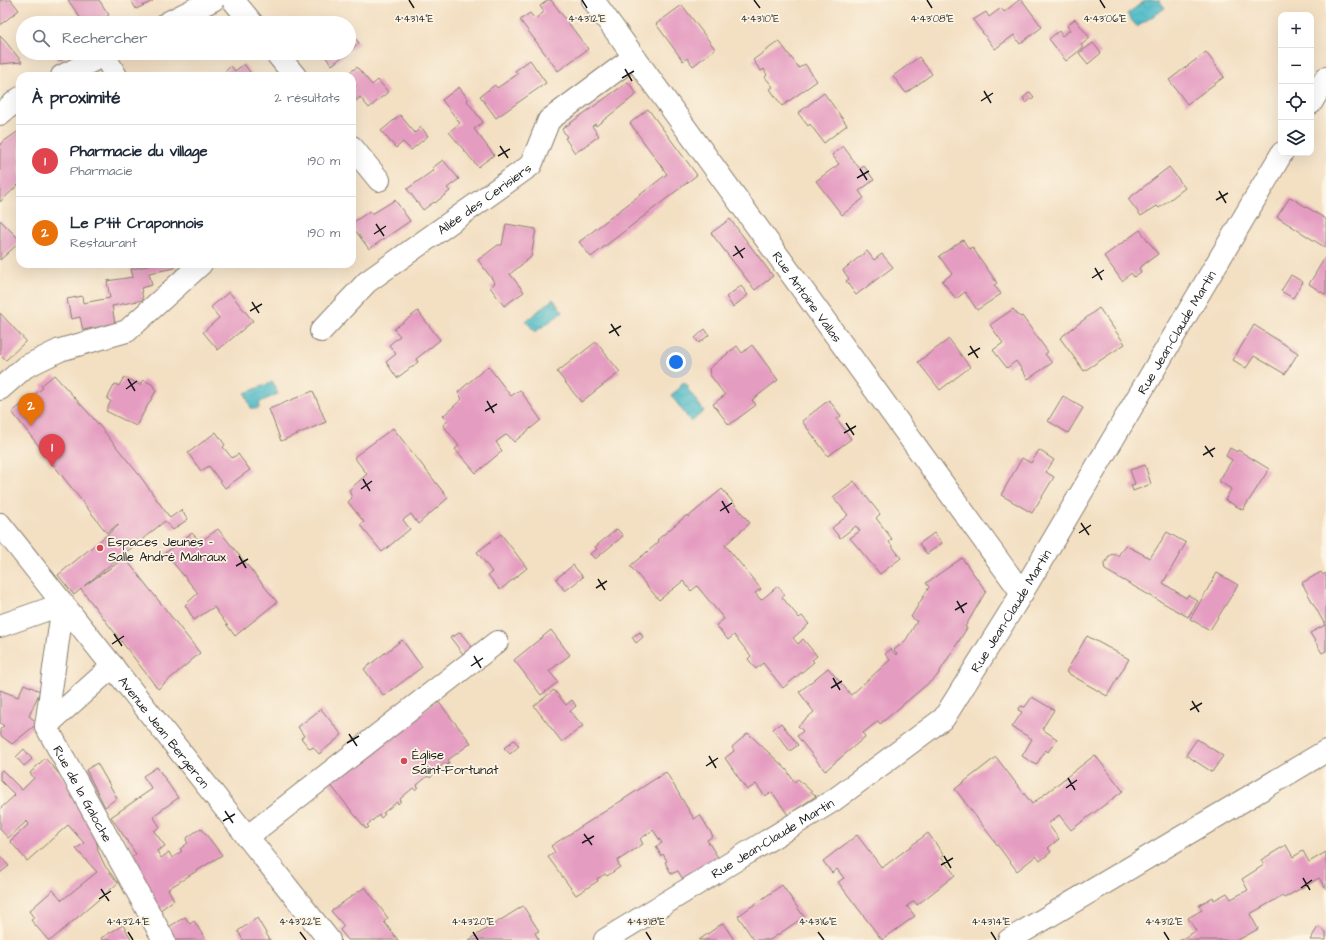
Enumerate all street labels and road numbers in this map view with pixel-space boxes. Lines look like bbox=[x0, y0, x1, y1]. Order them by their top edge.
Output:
street label: Allée des Cerisiers bbox=[434, 159, 536, 239]
street label: Rue Antoine Vallas bbox=[768, 248, 846, 347]
street label: Rue Jean-Claude Martin bbox=[1133, 267, 1221, 398]
street label: Rue Jean-Claude Martin bbox=[967, 546, 1056, 676]
street label: Avenue Jean Bergeron bbox=[114, 673, 214, 793]
street label: Rue de la Galoche bbox=[48, 742, 116, 845]
street label: Rue Jean-Claude Martin bbox=[708, 794, 838, 883]

